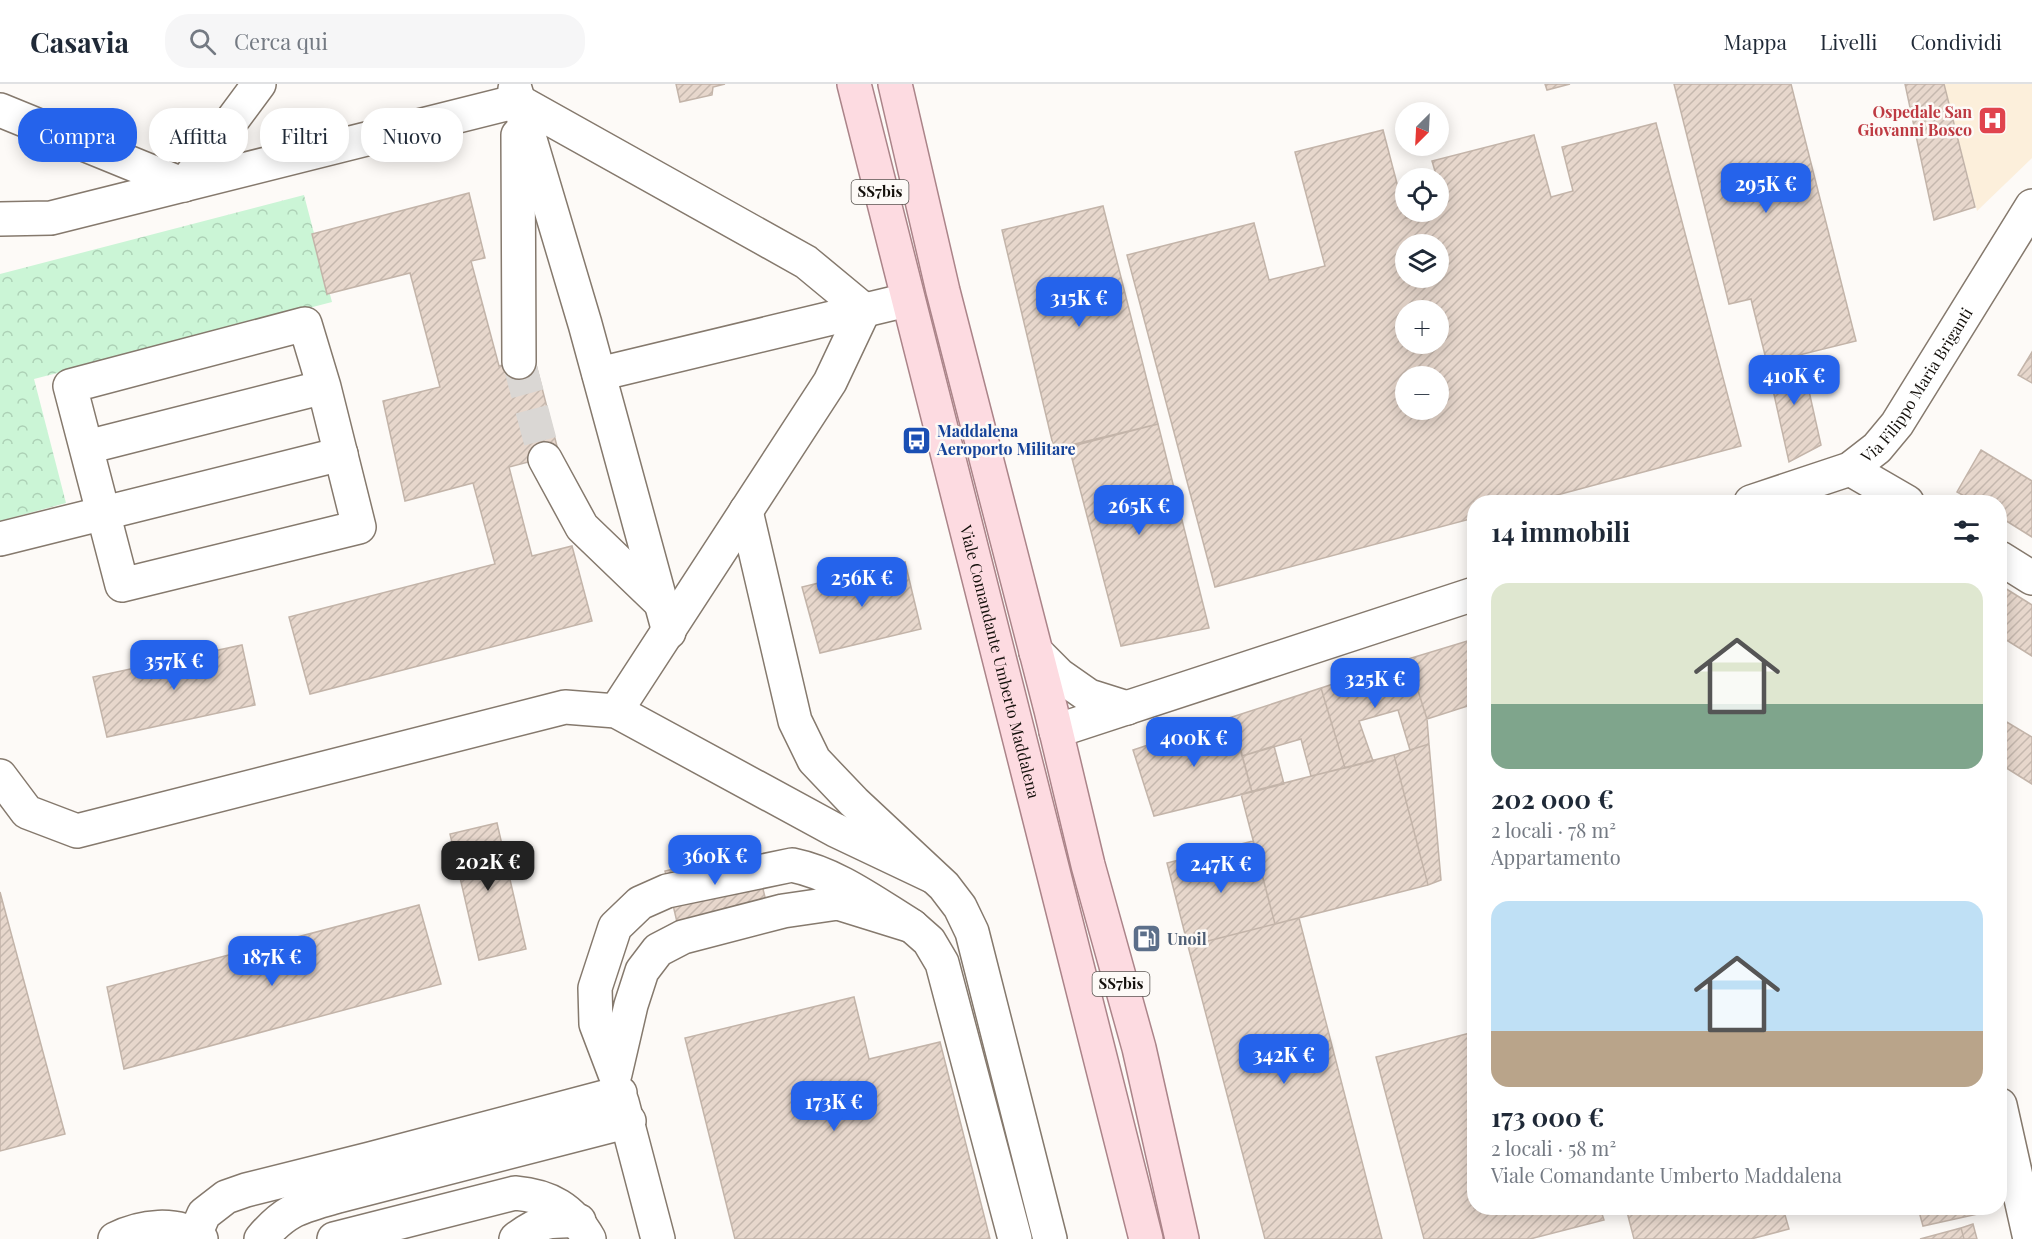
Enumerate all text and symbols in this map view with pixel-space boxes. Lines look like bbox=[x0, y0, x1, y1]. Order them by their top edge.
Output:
search box bbox=[165, 14, 585, 68]
text: Casavia bbox=[30, 23, 129, 60]
icon: search bbox=[186, 25, 219, 58]
text: Cerca qui bbox=[234, 26, 328, 56]
text: Mappa bbox=[1723, 27, 1787, 55]
text: Livelli bbox=[1820, 27, 1877, 55]
text: Condividi bbox=[1910, 27, 2002, 55]
place label: Ospedale San Giovanni Bosco bbox=[1858, 101, 1972, 140]
north arrow bbox=[1395, 102, 1449, 156]
map controls bbox=[1395, 102, 1449, 420]
hospital icon: Ospedale San Giovanni Bosco bbox=[1977, 105, 2009, 137]
chip: Compra bbox=[18, 108, 137, 162]
chip: Affitta bbox=[149, 108, 248, 162]
chip: Filtri bbox=[260, 108, 349, 162]
chip: Nuovo bbox=[361, 108, 463, 162]
pin: 295K € bbox=[1717, 163, 1815, 214]
button: locate bbox=[1395, 168, 1449, 222]
text: 295K € bbox=[1735, 169, 1797, 196]
road number: SS7bis bbox=[852, 180, 908, 204]
button: layers bbox=[1395, 234, 1449, 288]
pin: 315K € bbox=[1030, 277, 1128, 328]
text: 315K € bbox=[1050, 283, 1108, 310]
button: + bbox=[1395, 300, 1449, 354]
street label: Via Filippo Maria Briganti bbox=[1856, 303, 1977, 467]
pin: 410K € bbox=[1745, 355, 1843, 406]
text: 410K € bbox=[1763, 361, 1825, 388]
button: − bbox=[1395, 366, 1449, 420]
place label: Maddalena Aeroporto Militare bbox=[936, 420, 1076, 459]
bus stop icon: Maddalena Aeroporto Militare bbox=[900, 424, 932, 456]
pin: 265K € bbox=[1090, 485, 1188, 536]
text: 265K € bbox=[1108, 491, 1170, 518]
text: 14 immobili bbox=[1491, 514, 1630, 549]
icon: filters bbox=[1950, 515, 1983, 548]
street label: Viale Comandante Umberto Maddalena bbox=[956, 522, 1045, 801]
pin: 256K € bbox=[813, 557, 911, 608]
text: 256K € bbox=[831, 563, 893, 590]
icon: home bbox=[1683, 622, 1791, 730]
pin: 357K € bbox=[125, 640, 223, 691]
text: 357K € bbox=[144, 646, 204, 673]
pin: 325K € bbox=[1326, 658, 1424, 709]
text: 325K € bbox=[1345, 664, 1405, 691]
pin: 400K € bbox=[1145, 717, 1243, 768]
text: 400K € bbox=[1160, 723, 1228, 750]
text: 202 000 € bbox=[1491, 781, 1614, 816]
text: 2 locali · 78 m² bbox=[1491, 816, 1616, 843]
pin: 360K € bbox=[666, 835, 764, 886]
pin: 202K € bbox=[439, 841, 537, 892]
text: 360K € bbox=[682, 841, 748, 868]
pin: 247K € bbox=[1172, 843, 1270, 894]
text: Appartamento bbox=[1491, 843, 1621, 870]
text: 202K € bbox=[455, 847, 521, 874]
text: 247K € bbox=[1190, 849, 1252, 876]
fuel station icon: Unoil bbox=[1130, 923, 1162, 955]
place label: Unoil bbox=[1167, 928, 1207, 949]
pin: 187K € bbox=[223, 936, 321, 987]
icon: home bbox=[1683, 940, 1791, 1048]
text: 187K € bbox=[242, 942, 302, 969]
road number: SS7bis bbox=[1092, 972, 1150, 996]
pin: 342K € bbox=[1235, 1034, 1333, 1085]
text: 342K € bbox=[1253, 1040, 1315, 1067]
pin: 173K € bbox=[785, 1081, 883, 1132]
text: 173K € bbox=[805, 1087, 863, 1114]
text: 173 000 € bbox=[1491, 1099, 1604, 1134]
text: 2 locali · 58 m² bbox=[1491, 1134, 1616, 1161]
text: Viale Comandante Umberto Maddalena bbox=[1491, 1161, 1842, 1188]

